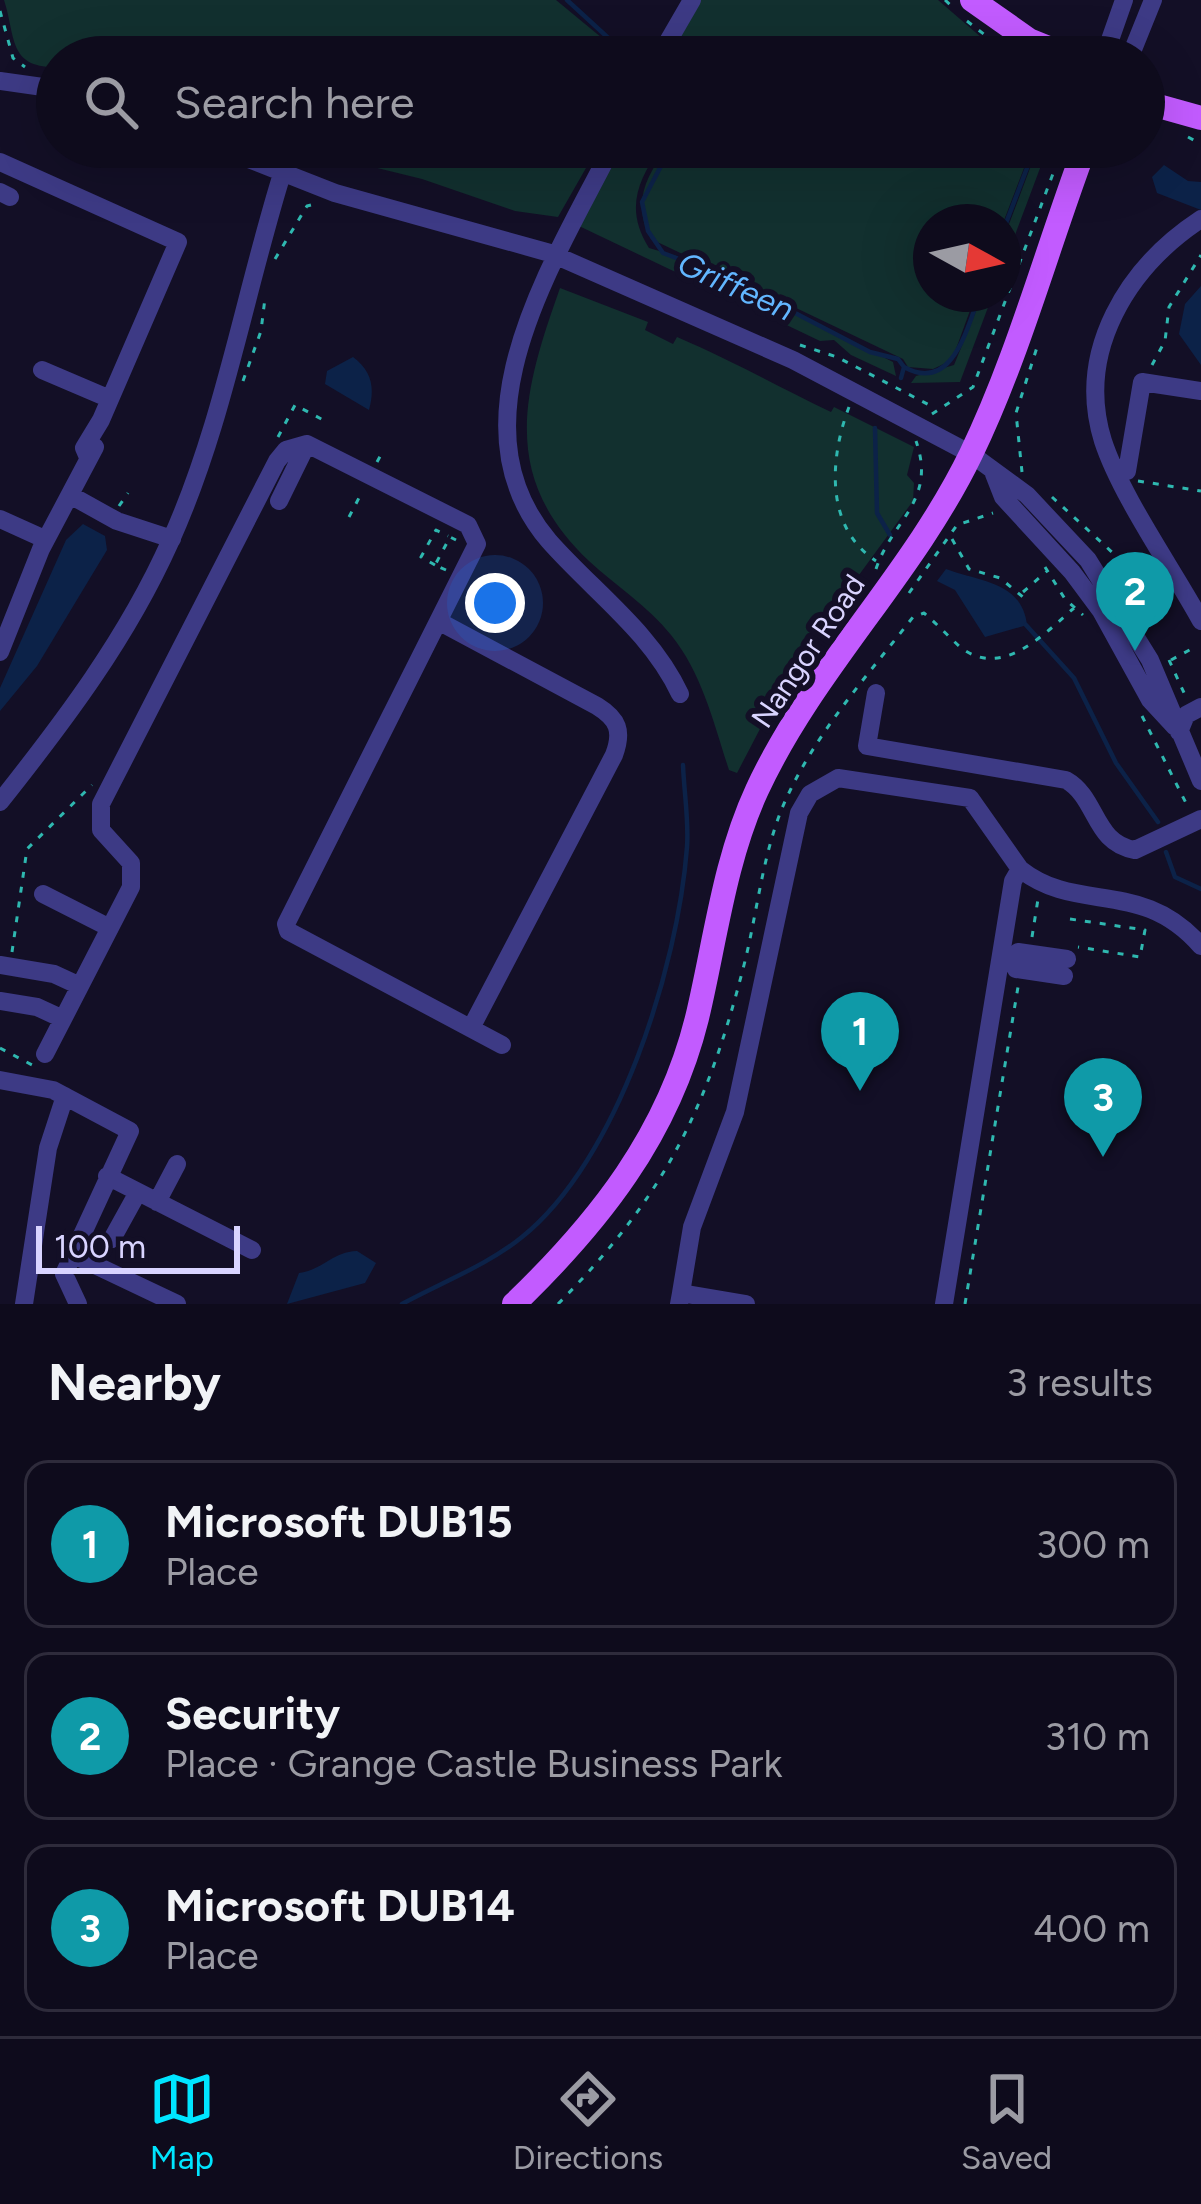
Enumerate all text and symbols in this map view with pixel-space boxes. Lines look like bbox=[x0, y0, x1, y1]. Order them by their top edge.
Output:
search box bbox=[36, 36, 1165, 168]
icon: search bbox=[78, 69, 144, 135]
text: Search here bbox=[174, 75, 414, 129]
north arrow bbox=[913, 204, 1021, 312]
water label: Griffeen bbox=[672, 243, 800, 329]
pin: 2 bbox=[1096, 552, 1174, 651]
street label: Nangor Road bbox=[743, 567, 873, 735]
your location bbox=[465, 573, 525, 633]
pin: 1 bbox=[821, 992, 899, 1091]
pin: 3 bbox=[1064, 1058, 1142, 1157]
scale bar bbox=[36, 1220, 240, 1273]
text: 100 m bbox=[54, 1227, 146, 1266]
text: Nearby bbox=[48, 1352, 221, 1413]
text: 3 results bbox=[1006, 1359, 1153, 1406]
text: Microsoft DUB15 bbox=[165, 1494, 513, 1548]
text: 1 bbox=[82, 1521, 98, 1568]
text: 300 m bbox=[1036, 1521, 1150, 1568]
text: Place bbox=[165, 1548, 258, 1595]
text: Security bbox=[165, 1686, 340, 1740]
text: 2 bbox=[79, 1713, 101, 1760]
text: 310 m bbox=[1045, 1713, 1150, 1760]
text: Place · Grange Castle Business Park bbox=[165, 1740, 782, 1787]
text: Microsoft DUB14 bbox=[165, 1878, 515, 1932]
text: 3 bbox=[79, 1905, 101, 1952]
text: 400 m bbox=[1033, 1905, 1150, 1952]
text: Place bbox=[165, 1932, 258, 1979]
tab: Map bbox=[149, 2066, 215, 2177]
tab: Directions bbox=[513, 2066, 663, 2177]
tab: Saved bbox=[961, 2066, 1052, 2177]

